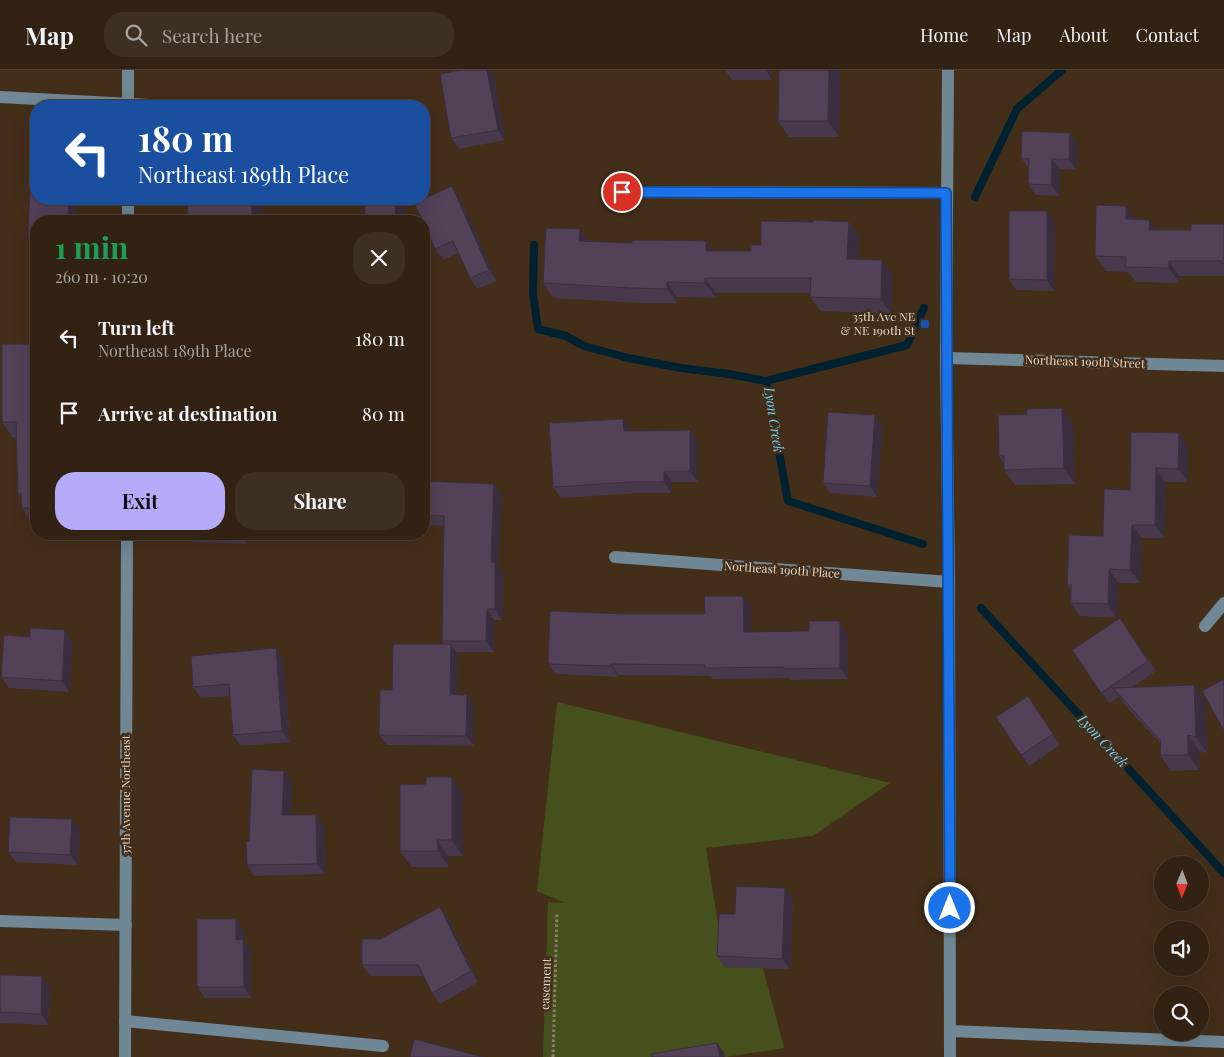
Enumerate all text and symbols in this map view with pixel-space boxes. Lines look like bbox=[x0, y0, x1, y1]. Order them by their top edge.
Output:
search box bbox=[104, 12, 454, 57]
text: Map bbox=[25, 19, 74, 51]
icon: search bbox=[122, 21, 150, 49]
text: Search here bbox=[162, 22, 262, 48]
text: Home bbox=[920, 23, 968, 47]
text: Map bbox=[996, 23, 1031, 47]
text: About bbox=[1059, 23, 1108, 47]
text: Contact bbox=[1136, 23, 1199, 47]
text: 180 m bbox=[138, 114, 233, 161]
icon: left bbox=[55, 120, 120, 185]
text: Northeast 189th Place bbox=[138, 159, 349, 189]
pin bbox=[601, 171, 643, 213]
icon: arrive bbox=[608, 178, 636, 206]
text: 1 min bbox=[55, 227, 129, 267]
button: close bbox=[353, 232, 405, 284]
text: 260 m · 10:20 bbox=[55, 266, 148, 287]
place label: 35th Ave NE & NE 190th St bbox=[840, 308, 916, 338]
text: Turn left bbox=[98, 314, 175, 340]
marker: 35th Ave NE & NE 190th St bbox=[919, 318, 931, 330]
icon: left bbox=[55, 324, 83, 352]
text: 180 m bbox=[355, 325, 405, 351]
text: Northeast 189th Place bbox=[98, 340, 252, 361]
street label: Northeast 190th Street bbox=[1025, 351, 1146, 371]
water label: Lyon Creek bbox=[760, 385, 789, 454]
icon: arrive bbox=[55, 399, 83, 427]
text: Arrive at destination bbox=[98, 400, 278, 426]
text: 80 m bbox=[362, 400, 405, 426]
button: Exit bbox=[55, 472, 225, 530]
button: Share bbox=[235, 472, 405, 530]
street label: Northeast 190th Place bbox=[724, 557, 841, 581]
water label: Lyon Creek bbox=[1073, 709, 1133, 771]
street label: 37th Avenue Northeast bbox=[117, 734, 133, 855]
north arrow bbox=[1154, 856, 1209, 911]
map controls bbox=[1154, 856, 1209, 1041]
position arrow bbox=[923, 881, 975, 933]
button: sound bbox=[1154, 921, 1209, 976]
street label: easement bbox=[536, 957, 554, 1010]
button: search bbox=[1154, 986, 1209, 1041]

